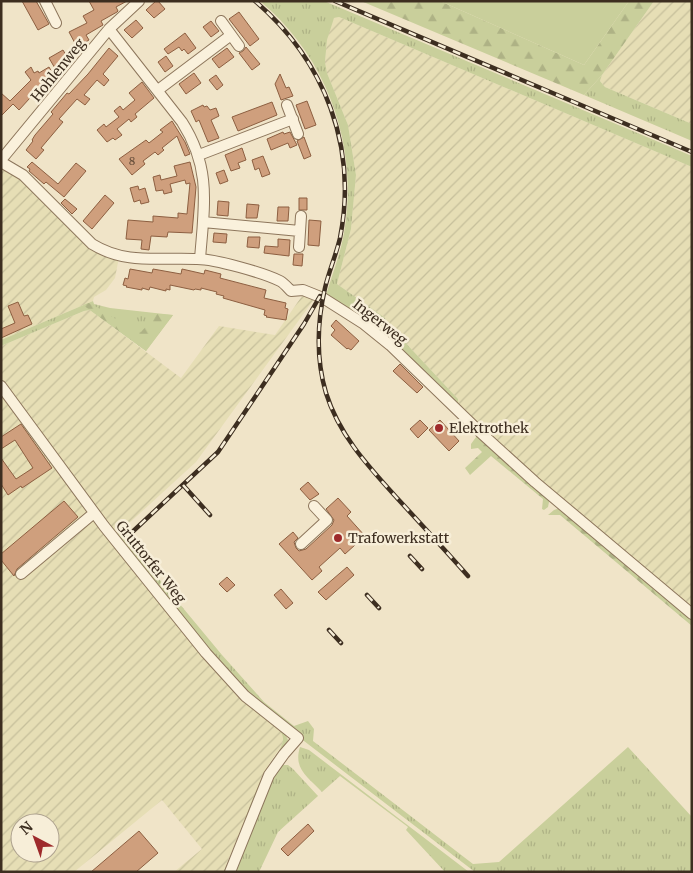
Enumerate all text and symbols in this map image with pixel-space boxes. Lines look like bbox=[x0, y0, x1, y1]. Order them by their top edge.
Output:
street label: Hohlenweg bbox=[27, 34, 89, 105]
house number: 8 bbox=[129, 154, 136, 168]
street label: Ingerweg bbox=[349, 295, 411, 349]
place label: Elektrothek bbox=[449, 419, 529, 437]
marker: Elektrothek bbox=[433, 422, 445, 434]
street label: Gruttorfer Weg bbox=[112, 517, 190, 607]
place label: Trafowerkstatt bbox=[348, 529, 450, 547]
marker: Trafowerkstatt bbox=[332, 532, 344, 544]
north arrow bbox=[10, 813, 60, 863]
text: N bbox=[16, 818, 37, 839]

